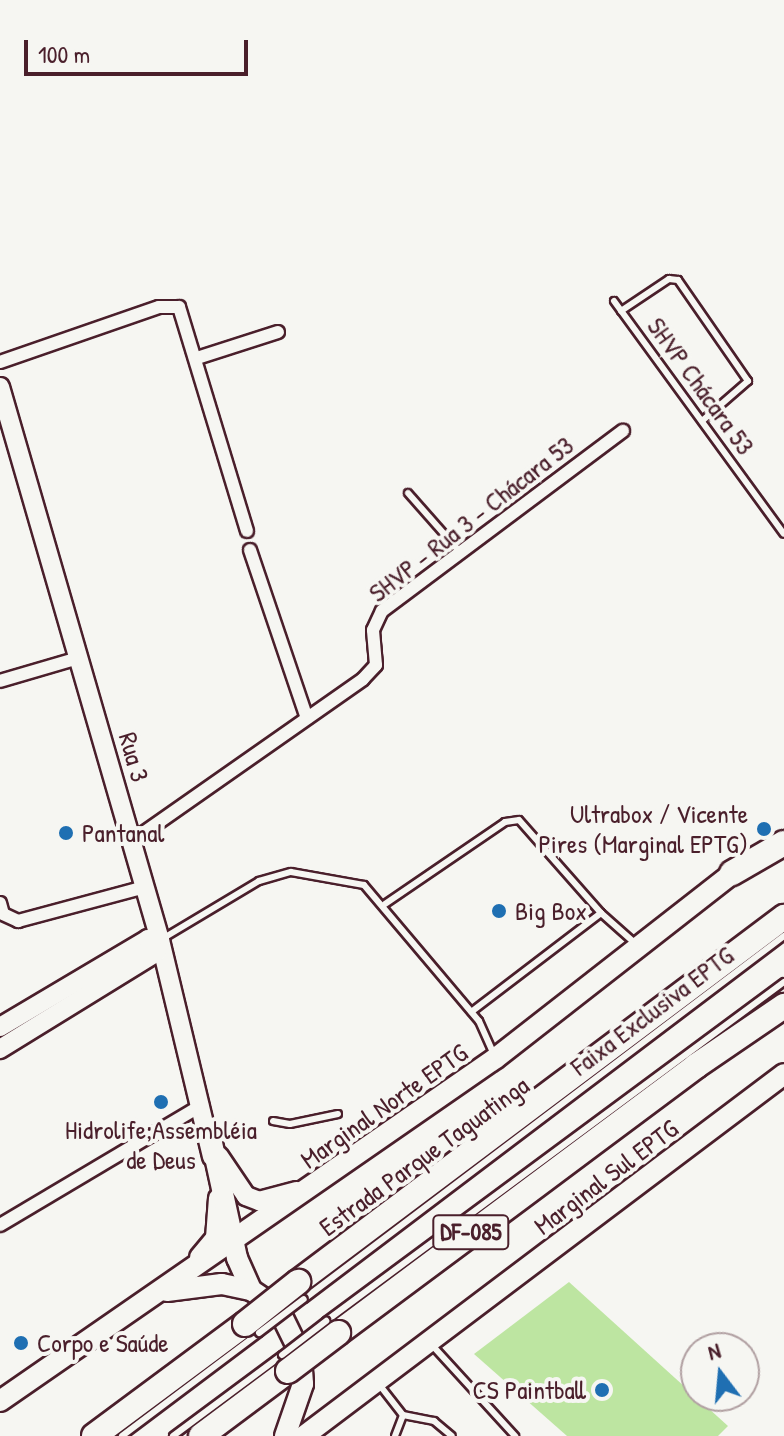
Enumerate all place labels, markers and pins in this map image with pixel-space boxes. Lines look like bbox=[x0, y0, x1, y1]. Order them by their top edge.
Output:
place label: Ultrabox / Vicente Pires (Marginal EPTG) bbox=[539, 798, 748, 860]
place label: Pantanal bbox=[82, 817, 164, 849]
marker: Ultrabox / Vicente Pires (Marginal EPTG) bbox=[755, 820, 773, 838]
marker: Pantanal bbox=[57, 824, 75, 842]
place label: Big Box bbox=[515, 895, 587, 927]
marker: Big Box bbox=[490, 902, 508, 920]
marker: Hidrolife;Assembléia de Deus bbox=[152, 1093, 170, 1111]
place label: Hidrolife;Assembléia de Deus bbox=[65, 1114, 257, 1176]
place label: Corpo e Saúde bbox=[37, 1327, 169, 1359]
marker: Corpo e Saúde bbox=[12, 1334, 30, 1352]
place label: CS Paintball bbox=[473, 1374, 586, 1406]
marker: CS Paintball bbox=[593, 1381, 611, 1399]

